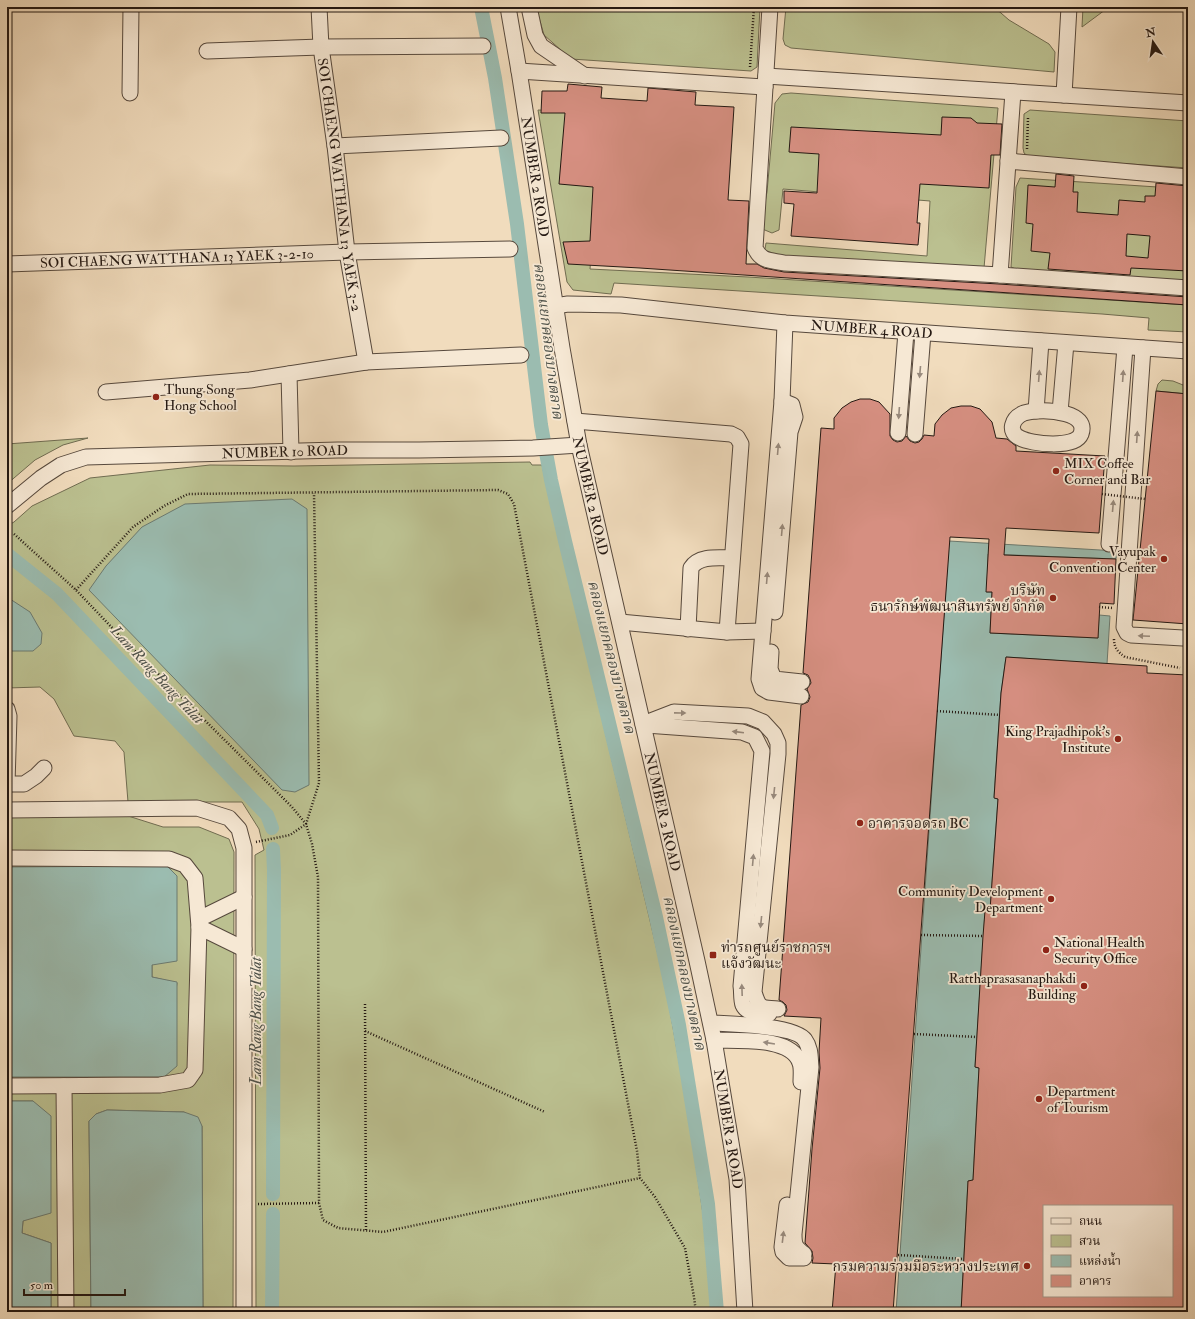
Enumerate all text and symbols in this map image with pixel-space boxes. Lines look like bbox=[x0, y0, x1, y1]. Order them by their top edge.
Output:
north arrow bbox=[1133, 22, 1173, 62]
text: N bbox=[1144, 25, 1158, 40]
street label: SOI CHAENG WATTHANA 13 YAEK 3-2 bbox=[314, 57, 366, 313]
street label: NUMBER 2 ROAD bbox=[518, 116, 553, 238]
street label: SOI CHAENG WATTHANA 13 YAEK 3-2-10 bbox=[40, 245, 314, 271]
water label: คลองแยกคลองบางตลาด bbox=[529, 262, 567, 421]
street label: NUMBER 4 ROAD bbox=[810, 316, 933, 342]
one-way arrow bbox=[917, 366, 924, 378]
one-way arrow bbox=[1035, 370, 1042, 382]
one-way arrow bbox=[1120, 370, 1127, 382]
place label: Thung Song Hong School bbox=[164, 381, 237, 414]
marker: Thung Song Hong School bbox=[151, 392, 161, 402]
one-way arrow bbox=[896, 407, 903, 419]
one-way arrow bbox=[1134, 430, 1141, 443]
street label: NUMBER 2 ROAD bbox=[569, 435, 612, 557]
street label: NUMBER 10 ROAD bbox=[221, 442, 348, 462]
one-way arrow bbox=[774, 443, 781, 455]
place label: MIX Coffee Corner and Bar bbox=[1064, 455, 1151, 488]
marker: MIX Coffee Corner and Bar bbox=[1051, 466, 1061, 476]
one-way arrow bbox=[1109, 500, 1116, 512]
one-way arrow bbox=[778, 524, 785, 536]
place label: Vayupak Convention Center bbox=[1049, 543, 1157, 576]
marker: Vayupak Convention Center bbox=[1159, 554, 1169, 564]
one-way arrow bbox=[763, 572, 770, 585]
water label: คลองแยกคลองบางตลาด bbox=[583, 578, 639, 736]
place label: บริษัท ธนารักษ์พัฒนาสินทรัพย์ จำกัด bbox=[870, 582, 1045, 615]
marker: บริษัท ธนารักษ์พัฒนาสินทรัพย์ จำกัด bbox=[1048, 593, 1058, 603]
water label: Lam Rang Bang Talat bbox=[106, 621, 208, 729]
one-way arrow bbox=[1137, 633, 1150, 639]
one-way arrow bbox=[674, 710, 687, 716]
place label: King Prajadhipok's Institute bbox=[1005, 723, 1110, 756]
one-way arrow bbox=[732, 729, 744, 735]
marker: King Prajadhipok's Institute bbox=[1113, 734, 1123, 744]
street label: NUMBER 2 ROAD bbox=[641, 751, 685, 873]
one-way arrow bbox=[770, 787, 777, 799]
place label: อาคารจอดรถ BC bbox=[868, 815, 969, 832]
marker: อาคารจอดรถ BC bbox=[855, 818, 865, 828]
one-way arrow bbox=[750, 854, 756, 866]
place label: Community Development Department bbox=[898, 883, 1043, 917]
water label: คลองแยกคลองบางตลาด bbox=[658, 894, 710, 1052]
marker: Community Development Department bbox=[1046, 894, 1056, 904]
one-way arrow bbox=[758, 916, 764, 928]
place label: National Health Security Office bbox=[1054, 934, 1145, 968]
place label: ท่ารถศูนย์ราชการฯ แจ้งวัฒนะ bbox=[721, 938, 831, 972]
marker: National Health Security Office bbox=[1041, 945, 1051, 955]
marker: ท่ารถศูนย์ราชการฯ แจ้งวัฒนะ bbox=[708, 950, 718, 960]
water label: Lam Rang Bang Talat bbox=[247, 956, 266, 1086]
place label: Ratthaprasasanaphakdi Building bbox=[949, 970, 1077, 1003]
marker: Ratthaprasasanaphakdi Building bbox=[1079, 981, 1089, 991]
one-way arrow bbox=[739, 983, 745, 996]
one-way arrow bbox=[763, 1040, 775, 1046]
street label: NUMBER 2 ROAD bbox=[710, 1068, 746, 1189]
place label: Department of Tourism bbox=[1047, 1083, 1116, 1116]
marker: Department of Tourism bbox=[1034, 1094, 1044, 1104]
legend bbox=[1043, 1205, 1173, 1297]
text: ถนน bbox=[1079, 1214, 1102, 1229]
one-way arrow bbox=[780, 1231, 786, 1243]
text: สวน bbox=[1079, 1234, 1101, 1249]
text: แหล่งน้ำ bbox=[1079, 1252, 1121, 1269]
place label: กรมความร่วมมือระหว่างประเทศ bbox=[832, 1258, 1019, 1275]
marker: กรมความร่วมมือระหว่างประเทศ bbox=[1022, 1261, 1032, 1271]
scale bar bbox=[24, 1271, 125, 1297]
text: อาคาร bbox=[1079, 1274, 1111, 1289]
text: 50 m bbox=[30, 1278, 54, 1293]

